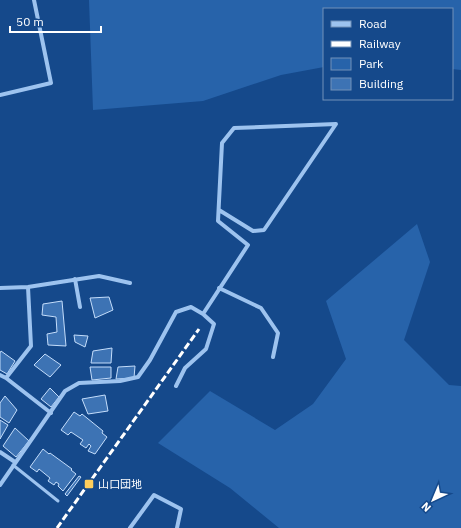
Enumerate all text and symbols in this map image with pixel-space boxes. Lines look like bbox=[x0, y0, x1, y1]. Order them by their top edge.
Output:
scale bar bbox=[10, 8, 101, 34]
legend bbox=[323, 8, 453, 100]
text: 50 m bbox=[16, 14, 44, 29]
text: Road bbox=[359, 16, 387, 31]
text: Railway bbox=[359, 36, 401, 51]
text: Park bbox=[359, 56, 384, 71]
text: Building bbox=[359, 76, 404, 91]
place label: 山口団地 bbox=[98, 477, 142, 491]
marker: 山口団地 bbox=[83, 478, 95, 490]
north arrow bbox=[413, 480, 453, 520]
text: N bbox=[418, 499, 434, 515]

